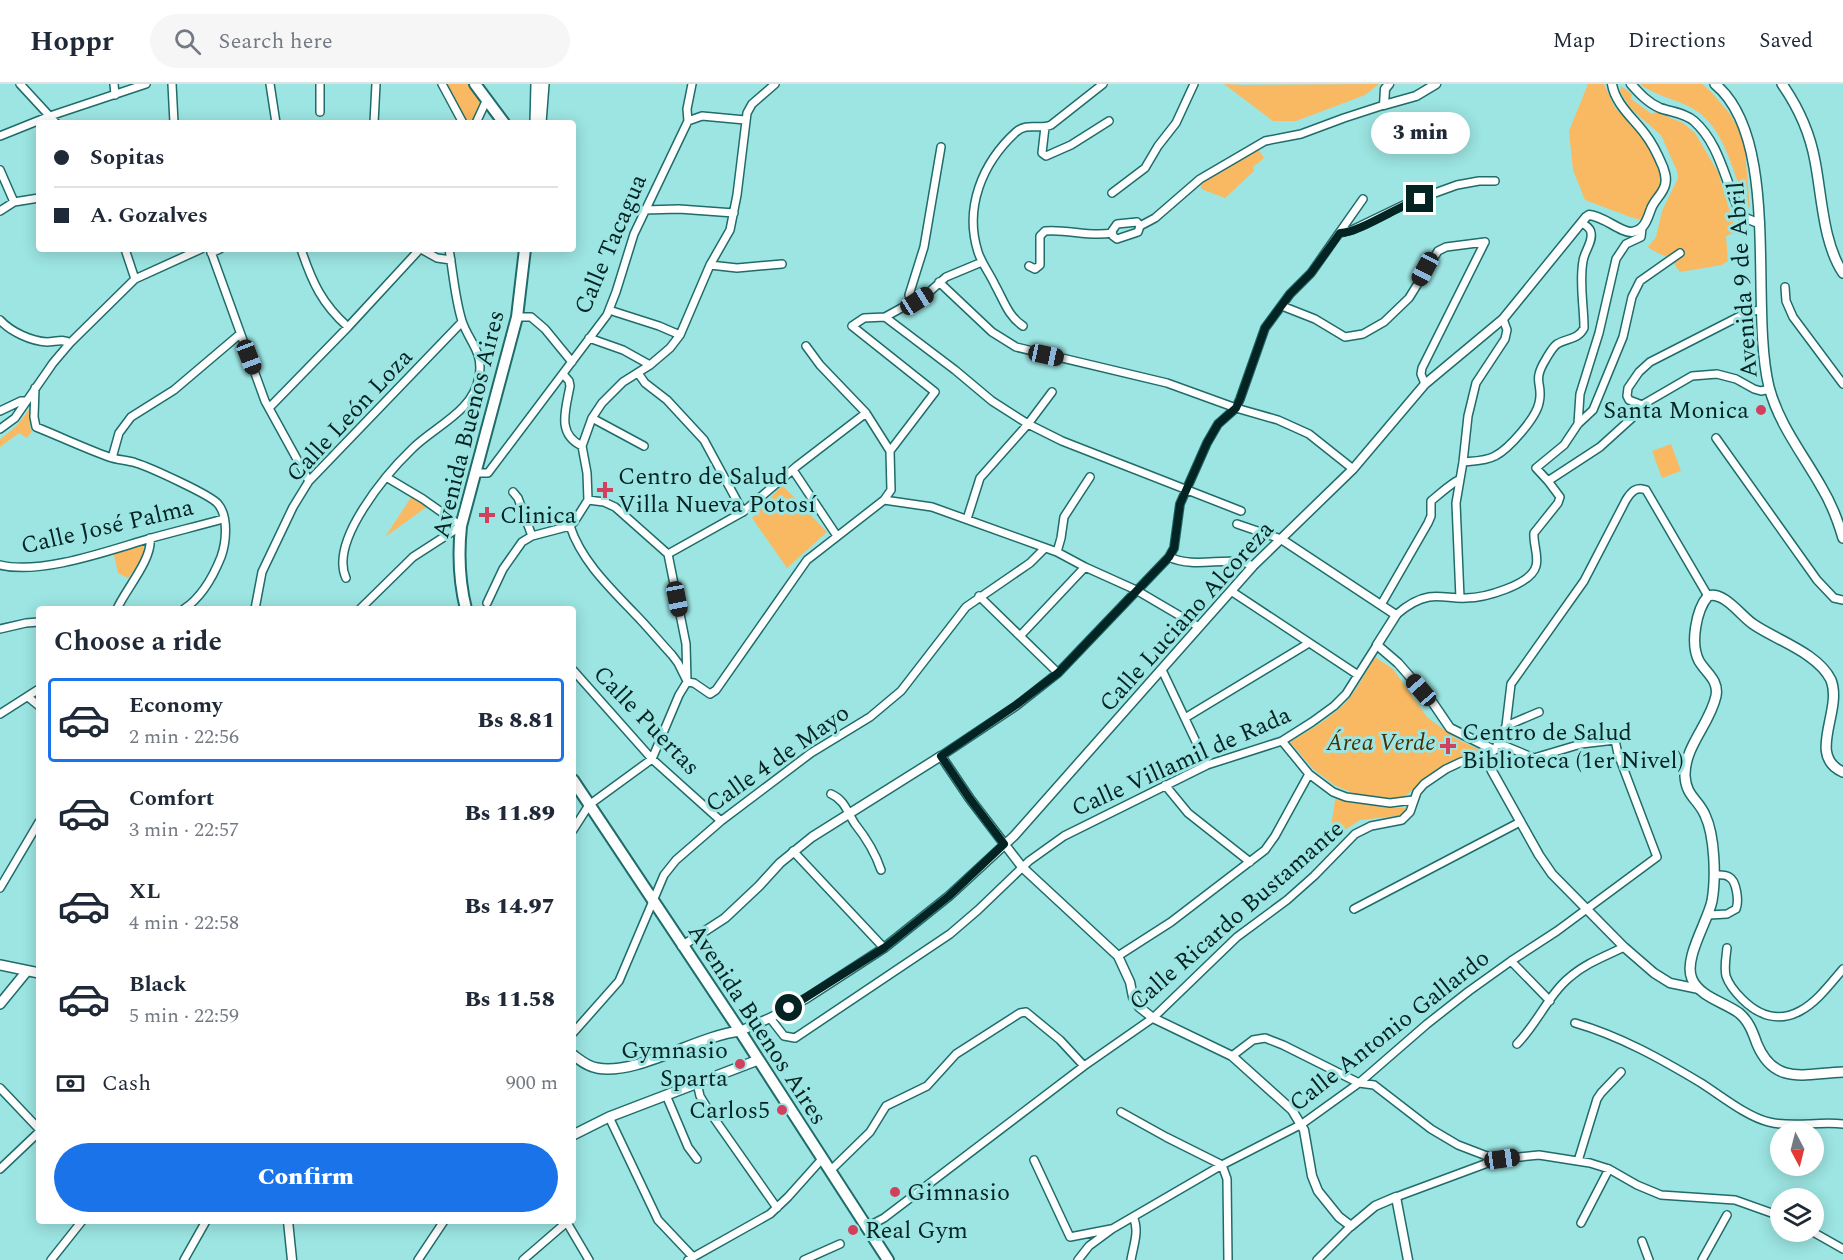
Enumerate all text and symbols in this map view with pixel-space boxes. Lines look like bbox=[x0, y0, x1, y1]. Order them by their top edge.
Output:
search box bbox=[150, 14, 570, 68]
text: Hoppr bbox=[30, 20, 114, 63]
icon: search bbox=[171, 25, 204, 58]
text: Search here bbox=[219, 25, 333, 58]
text: Map bbox=[1553, 25, 1595, 57]
text: Directions bbox=[1628, 25, 1726, 57]
text: Saved bbox=[1759, 25, 1813, 57]
callout: 3 min bbox=[1370, 112, 1470, 154]
text: 3 min bbox=[1393, 118, 1448, 148]
text: Sopitas bbox=[90, 141, 165, 174]
street label: Calle Tacagua bbox=[565, 168, 657, 320]
street label: Avenida 9 de Abril bbox=[1718, 181, 1768, 379]
route end bbox=[1406, 185, 1433, 212]
text: A. Gozalves bbox=[90, 199, 208, 232]
car bbox=[1409, 249, 1441, 289]
car bbox=[897, 284, 937, 318]
street label: Avenida Buenos Aires bbox=[423, 306, 515, 542]
car bbox=[234, 337, 264, 377]
street label: Calle León Loza bbox=[278, 340, 422, 491]
car bbox=[1027, 342, 1065, 368]
place label: Santa Monica bbox=[1603, 393, 1749, 429]
marker: Santa Monica bbox=[1754, 403, 1768, 417]
place label: Centro de Salud Villa Nueva Potosí bbox=[618, 459, 817, 523]
marker: Centro de Salud Villa Nueva Potosí bbox=[596, 481, 614, 499]
street label: Calle José Palma bbox=[17, 490, 197, 564]
place label: Clinica bbox=[500, 498, 577, 534]
marker: Clinica bbox=[478, 506, 496, 524]
street label: Calle Luciano Alcoreza bbox=[1091, 513, 1283, 720]
car bbox=[665, 580, 689, 618]
text: Choose a ride bbox=[54, 621, 222, 663]
street label: Calle Puertas bbox=[584, 657, 708, 784]
car bbox=[1402, 671, 1440, 709]
text: Economy bbox=[129, 689, 222, 722]
icon: car bbox=[57, 693, 111, 747]
street label: Calle 4 de Mayo bbox=[698, 696, 857, 822]
street label: Calle Villamil de Rada bbox=[1066, 697, 1297, 827]
text: Bs 8.81 bbox=[478, 704, 555, 737]
place label: Centro de Salud Biblioteca (1er Nivel) bbox=[1462, 715, 1684, 779]
text: 2 min · 22:56 bbox=[129, 722, 239, 752]
park label: Área Verde bbox=[1325, 725, 1436, 761]
marker: Centro de Salud Biblioteca (1er Nivel) bbox=[1439, 737, 1457, 755]
text: Comfort bbox=[129, 782, 214, 815]
icon: car bbox=[57, 786, 111, 840]
text: Bs 11.89 bbox=[464, 797, 555, 830]
street label: Calle Ricardo Bustamante bbox=[1121, 812, 1352, 1020]
text: 3 min · 22:57 bbox=[129, 815, 239, 845]
text: XL bbox=[129, 875, 160, 908]
icon: car bbox=[57, 879, 111, 933]
text: Bs 14.97 bbox=[464, 890, 555, 923]
text: 4 min · 22:58 bbox=[129, 908, 239, 938]
street label: Avenida Buenos Aires bbox=[678, 917, 836, 1132]
street label: Calle Antonio Gallardo bbox=[1281, 941, 1498, 1121]
text: Black bbox=[129, 968, 187, 1001]
icon: car bbox=[57, 972, 111, 1026]
text: Bs 11.58 bbox=[464, 983, 555, 1016]
route start bbox=[775, 994, 802, 1021]
text: 5 min · 22:59 bbox=[129, 1001, 239, 1031]
place label: Gymnasio Sparta bbox=[621, 1033, 728, 1097]
marker: Gymnasio Sparta bbox=[733, 1057, 747, 1071]
icon: cash bbox=[54, 1067, 87, 1100]
text: Cash bbox=[102, 1067, 151, 1100]
text: 900 m bbox=[506, 1068, 558, 1098]
place label: Carlos5 bbox=[689, 1093, 770, 1129]
marker: Carlos5 bbox=[775, 1103, 789, 1117]
north arrow bbox=[1770, 1122, 1824, 1176]
map controls bbox=[1770, 1122, 1824, 1242]
button: Confirm bbox=[54, 1143, 558, 1212]
car bbox=[1483, 1148, 1521, 1170]
place label: Gimnasio bbox=[907, 1175, 1010, 1211]
marker: Gimnasio bbox=[888, 1185, 902, 1199]
button: layers bbox=[1770, 1188, 1824, 1242]
place label: Real Gym bbox=[865, 1213, 968, 1249]
marker: Real Gym bbox=[846, 1223, 860, 1237]

